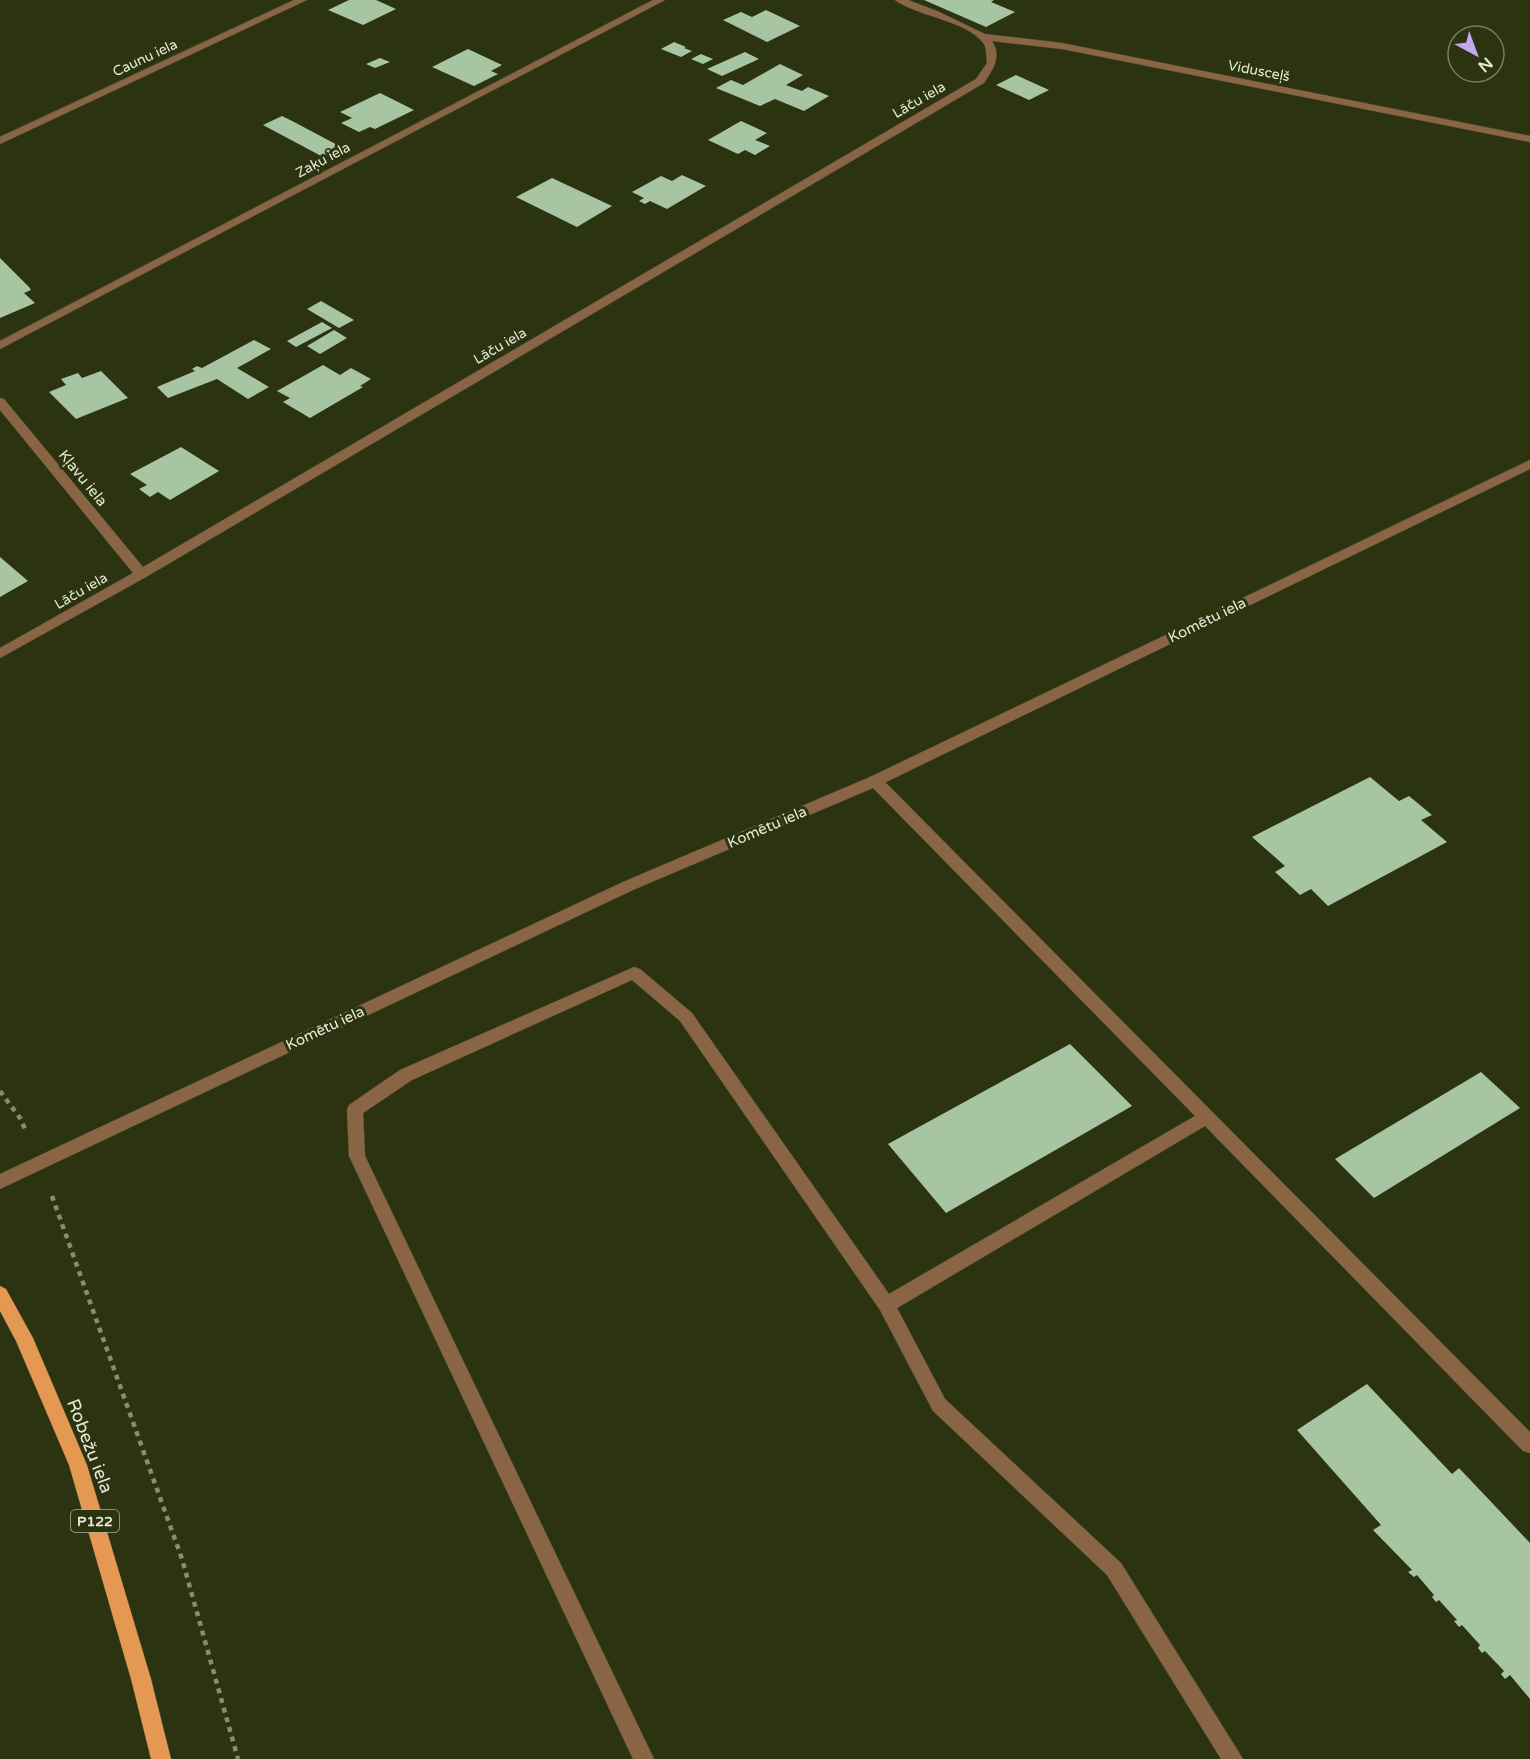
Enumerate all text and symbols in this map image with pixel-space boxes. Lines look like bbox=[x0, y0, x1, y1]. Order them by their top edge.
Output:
north arrow bbox=[1446, 24, 1506, 84]
street label: Caunu iela bbox=[110, 36, 180, 80]
text: N bbox=[1474, 53, 1497, 76]
street label: Vidusceļš bbox=[1227, 57, 1292, 85]
street label: Lāču iela bbox=[889, 78, 949, 122]
street label: Zaķu iela bbox=[293, 139, 353, 181]
street label: Lāču iela bbox=[470, 324, 530, 368]
street label: Kļavu iela bbox=[55, 446, 111, 510]
street label: Lāču iela bbox=[51, 569, 111, 613]
street label: Komētu iela bbox=[1165, 593, 1249, 647]
street label: Komētu iela bbox=[725, 802, 809, 852]
street label: Komētu iela bbox=[283, 1002, 367, 1054]
street label: Robežu iela bbox=[62, 1396, 118, 1496]
road number: P122 bbox=[71, 1510, 119, 1532]

